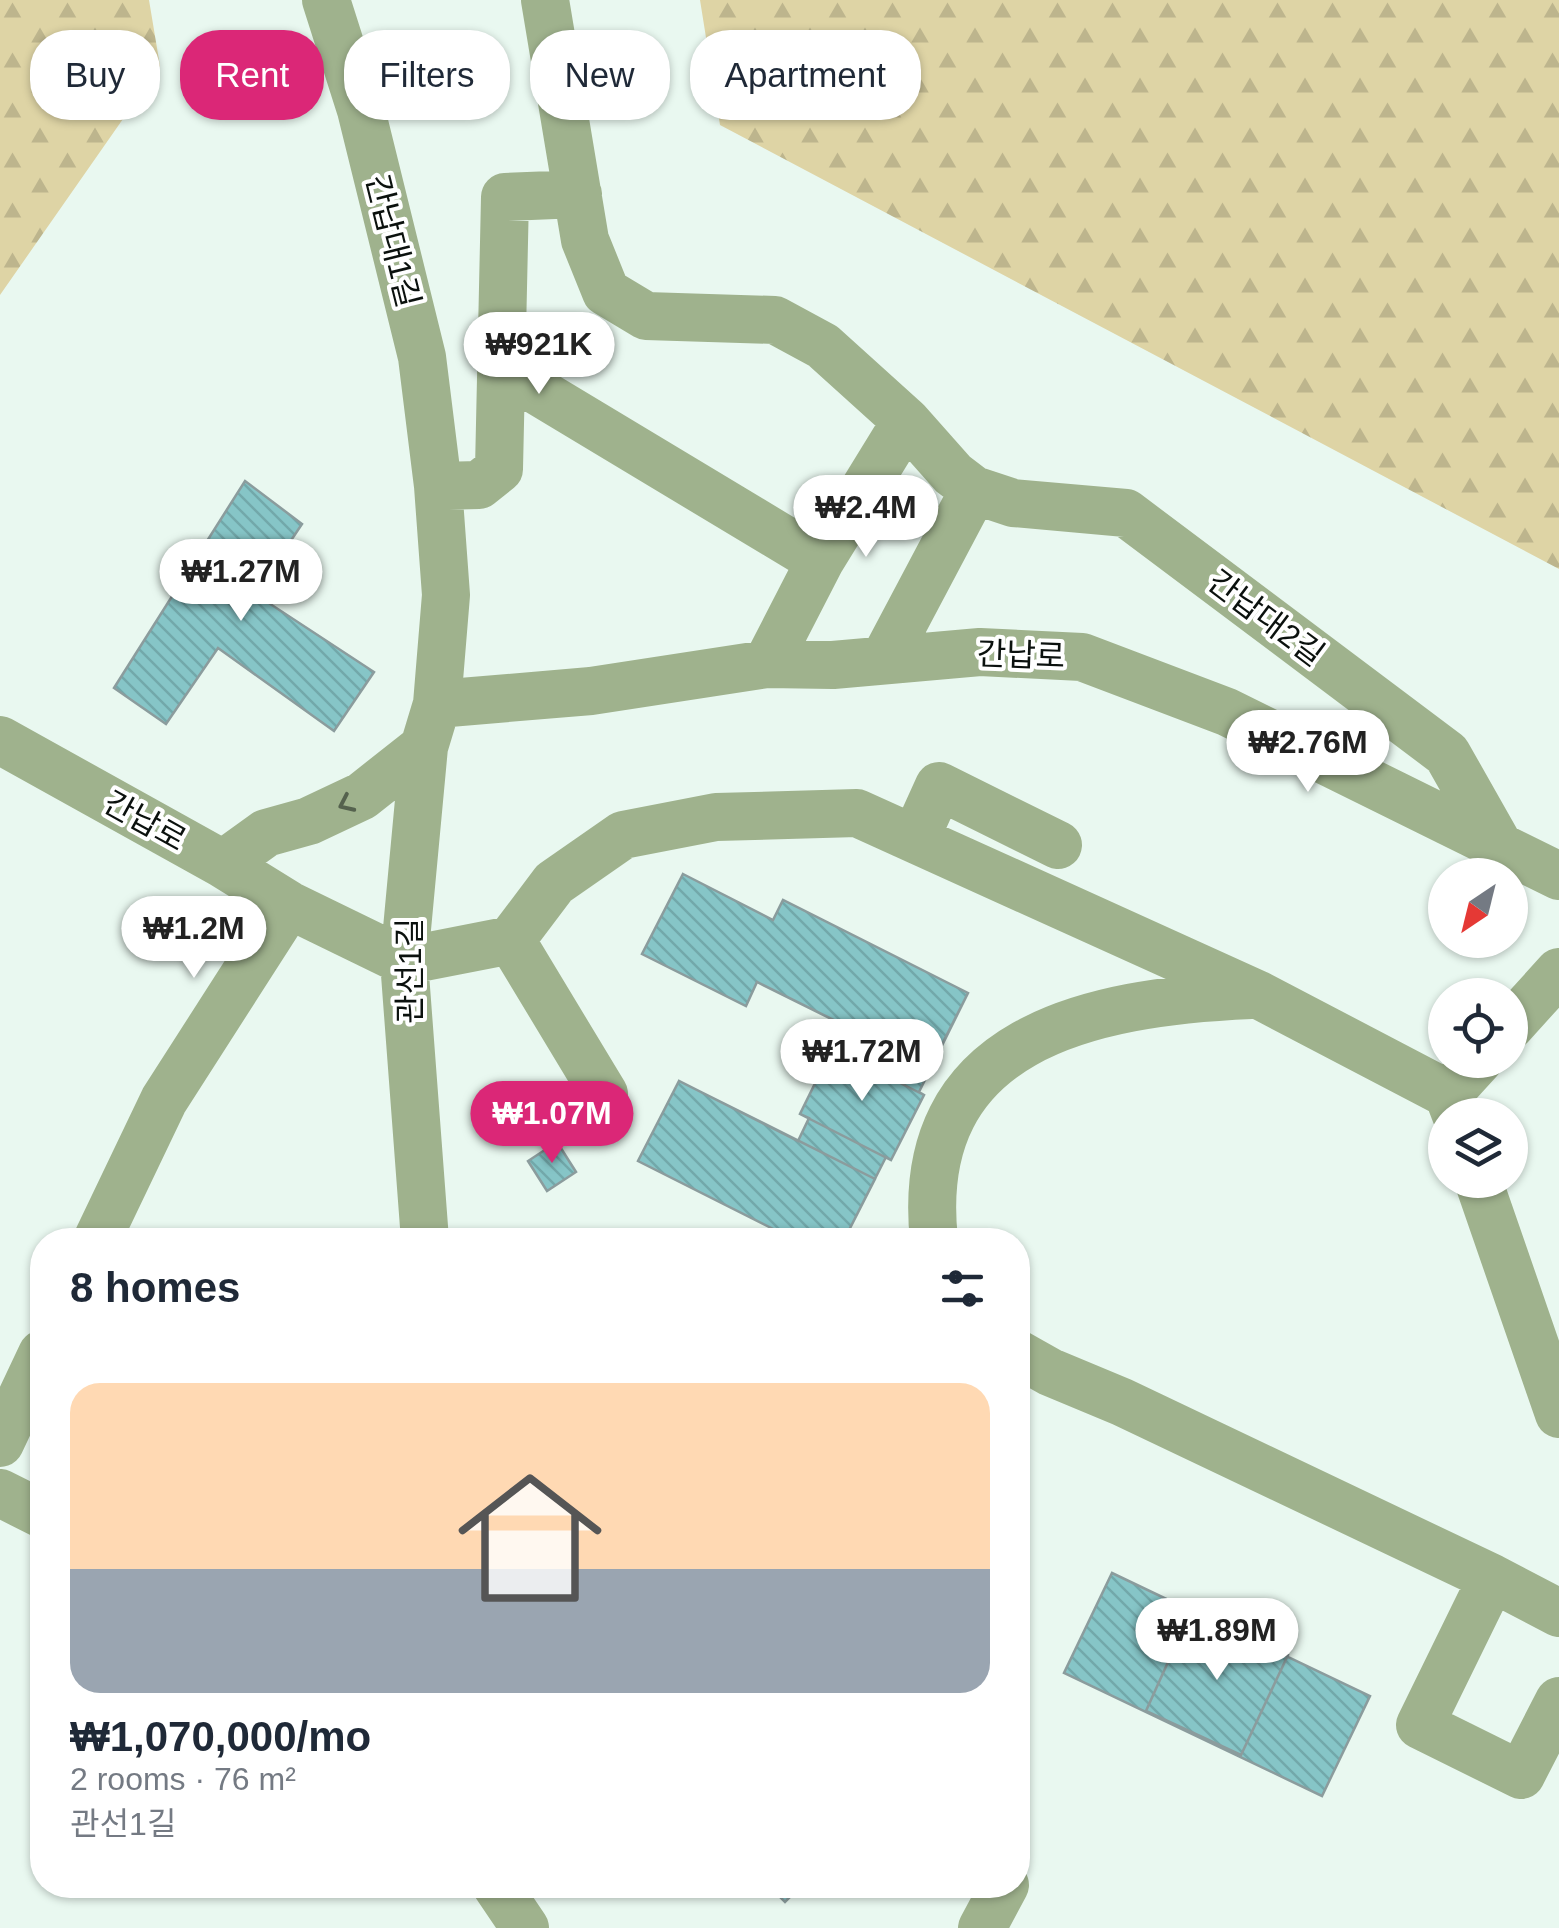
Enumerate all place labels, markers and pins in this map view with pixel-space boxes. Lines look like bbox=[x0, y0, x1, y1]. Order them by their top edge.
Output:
pin: ₩921K bbox=[469, 312, 609, 397]
pin: ₩2.4M bbox=[796, 475, 936, 560]
pin: ₩1.27M bbox=[160, 539, 322, 624]
pin: ₩2.76M bbox=[1227, 710, 1389, 795]
pin: ₩1.2M bbox=[124, 896, 264, 981]
pin: ₩1.72M bbox=[781, 1019, 943, 1104]
pin: ₩1.07M bbox=[471, 1081, 633, 1166]
pin: ₩1.89M bbox=[1136, 1598, 1298, 1683]

